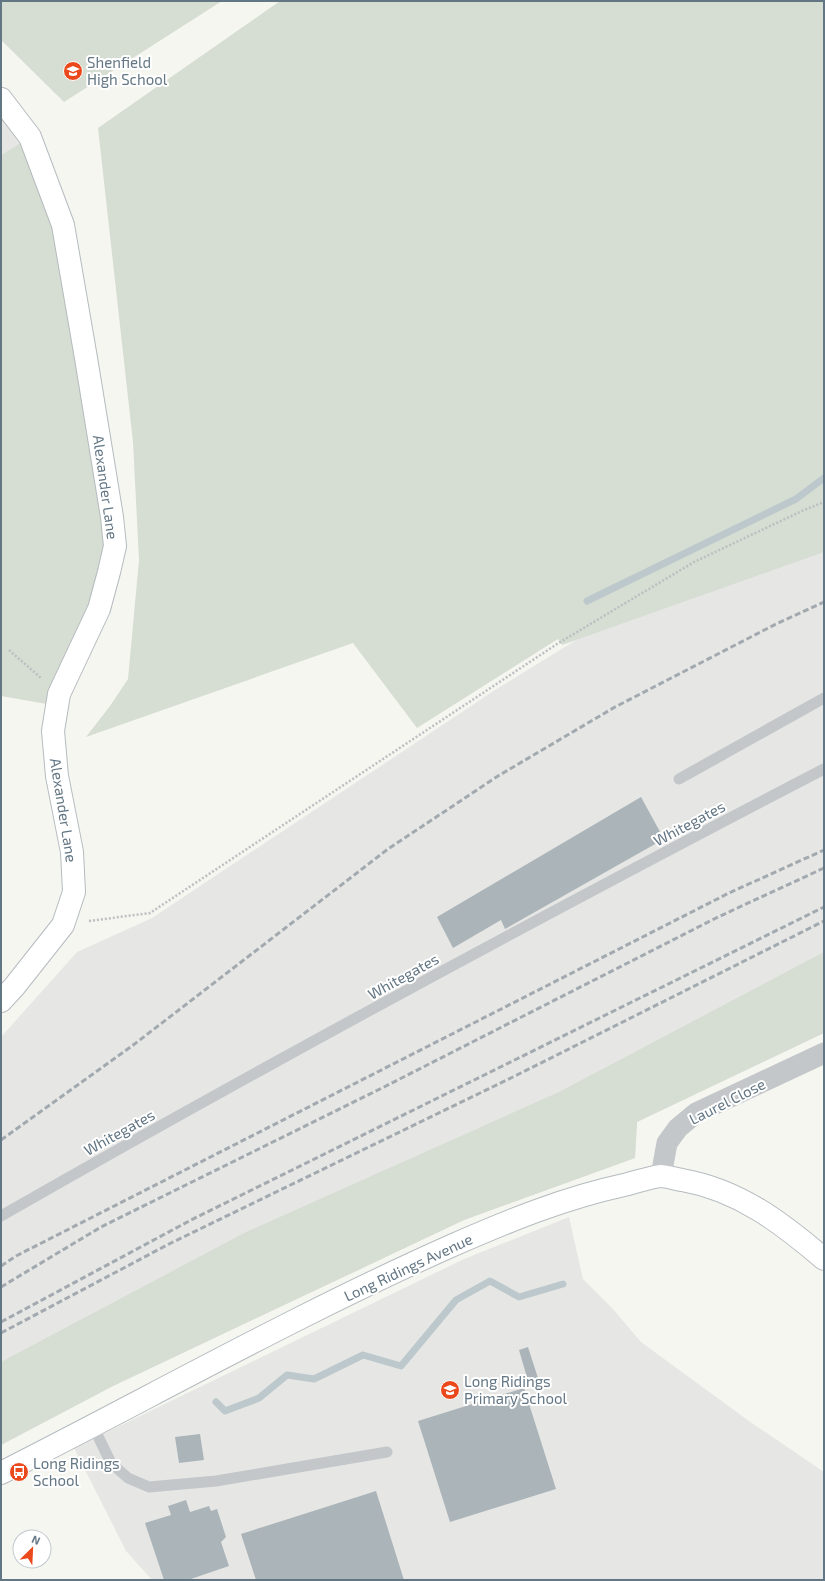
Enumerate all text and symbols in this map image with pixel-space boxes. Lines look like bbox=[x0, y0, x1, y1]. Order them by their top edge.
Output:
place label: Shenfield High School bbox=[87, 53, 168, 88]
school or university icon: Shenfield High School bbox=[62, 60, 84, 82]
street label: Alexander Lane bbox=[90, 434, 122, 540]
street label: Alexander Lane bbox=[47, 757, 81, 863]
street label: Whitegates bbox=[650, 797, 728, 849]
street label: Whitegates bbox=[364, 949, 442, 1003]
street label: Laurel Close bbox=[686, 1074, 768, 1128]
street label: Whitegates bbox=[80, 1105, 158, 1159]
street label: Long Ridings Avenue bbox=[341, 1229, 475, 1305]
place label: Long Ridings Primary School bbox=[464, 1372, 567, 1407]
school or university icon: Long Ridings Primary School bbox=[439, 1379, 461, 1401]
place label: Long Ridings School bbox=[33, 1454, 120, 1489]
bus stop icon: Long Ridings School bbox=[8, 1461, 30, 1483]
north arrow bbox=[12, 1529, 52, 1569]
text: N bbox=[30, 1532, 43, 1547]

